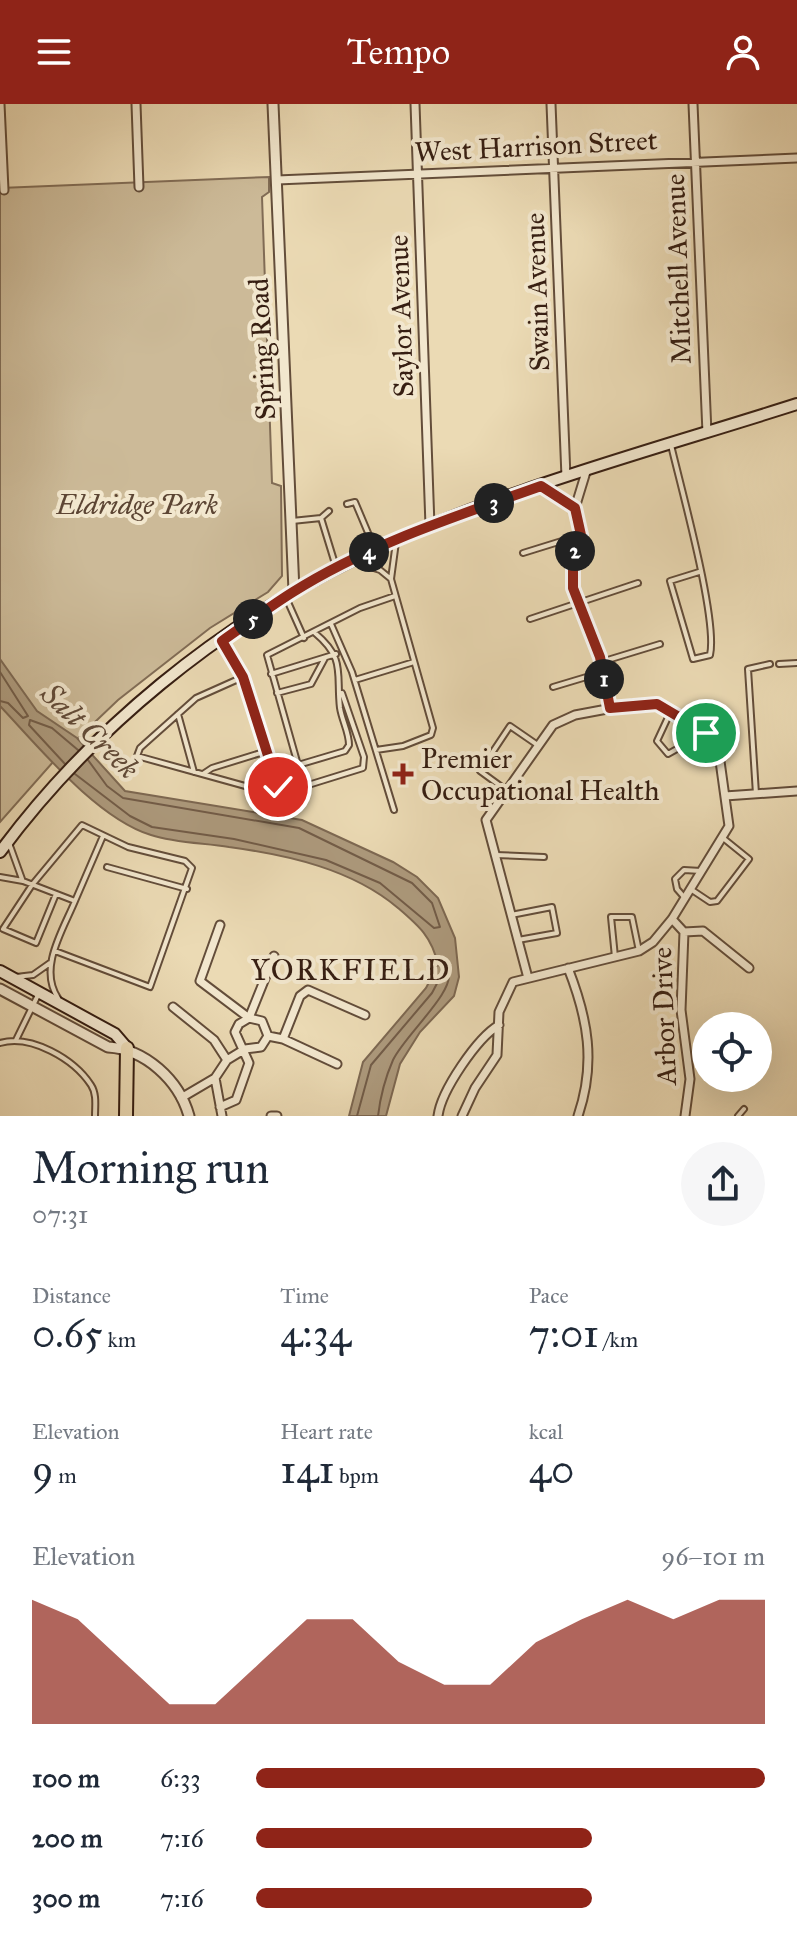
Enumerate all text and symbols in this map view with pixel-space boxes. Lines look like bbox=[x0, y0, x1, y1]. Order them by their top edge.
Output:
icon: menu bbox=[32, 30, 76, 74]
text: Tempo bbox=[347, 30, 450, 74]
icon: person bbox=[721, 30, 765, 74]
street label: West Harrison Street bbox=[414, 122, 658, 170]
street label: Mitchell Avenue bbox=[657, 173, 699, 365]
street label: Swain Avenue bbox=[517, 212, 557, 372]
street label: Saylor Avenue bbox=[381, 234, 421, 398]
street label: Spring Road bbox=[241, 277, 283, 421]
pin: 3 bbox=[474, 483, 514, 523]
park label: Eldridge Park bbox=[55, 487, 219, 522]
text: 3 bbox=[490, 489, 498, 516]
pin: 2 bbox=[555, 531, 595, 571]
pin: 4 bbox=[349, 532, 389, 572]
text: 2 bbox=[570, 537, 580, 564]
text: 4 bbox=[363, 538, 375, 565]
pin: 5 bbox=[233, 599, 273, 639]
text: 5 bbox=[248, 605, 258, 632]
pin: 1 bbox=[584, 659, 624, 699]
text: 1 bbox=[600, 665, 608, 692]
water label: Salt Creek bbox=[33, 675, 147, 786]
pin bbox=[672, 699, 740, 767]
icon: arrive bbox=[684, 711, 728, 755]
place label: Premier Occupational Health bbox=[421, 741, 660, 808]
pin bbox=[244, 753, 312, 821]
marker: Premier Occupational Health bbox=[392, 763, 414, 785]
icon: check bbox=[256, 765, 300, 809]
street label: Arbor Drive bbox=[644, 946, 684, 1087]
district label: YORKFIELD bbox=[250, 952, 452, 988]
map controls bbox=[692, 1012, 772, 1092]
button: locate bbox=[692, 1012, 772, 1092]
text: Morning run bbox=[32, 1141, 269, 1195]
button: share bbox=[681, 1142, 765, 1226]
text: 07:31 bbox=[32, 1198, 88, 1230]
text: Distance bbox=[32, 1282, 111, 1309]
text: Time bbox=[280, 1282, 329, 1309]
text: Pace bbox=[529, 1282, 569, 1309]
text: 0.65 bbox=[32, 1309, 103, 1358]
text: 4:34 bbox=[280, 1309, 351, 1358]
text: 7:01 bbox=[529, 1309, 599, 1358]
text: km bbox=[103, 1326, 136, 1353]
text: /km bbox=[599, 1326, 638, 1353]
text: Elevation bbox=[32, 1418, 119, 1445]
text: Heart rate bbox=[280, 1418, 373, 1445]
text: kcal bbox=[529, 1418, 563, 1445]
text: 9 bbox=[32, 1445, 53, 1494]
text: 141 bbox=[280, 1445, 334, 1494]
text: 40 bbox=[529, 1445, 574, 1494]
text: m bbox=[53, 1462, 77, 1489]
text: bpm bbox=[334, 1462, 379, 1489]
text: Elevation bbox=[32, 1540, 135, 1572]
text: 96–101 m bbox=[661, 1540, 765, 1572]
text: 100 m bbox=[32, 1762, 100, 1794]
text: 6:33 bbox=[160, 1762, 201, 1794]
text: 200 m bbox=[32, 1822, 103, 1854]
text: 7:16 bbox=[160, 1822, 204, 1854]
text: 300 m bbox=[32, 1882, 100, 1914]
text: 7:16 bbox=[160, 1882, 204, 1914]

